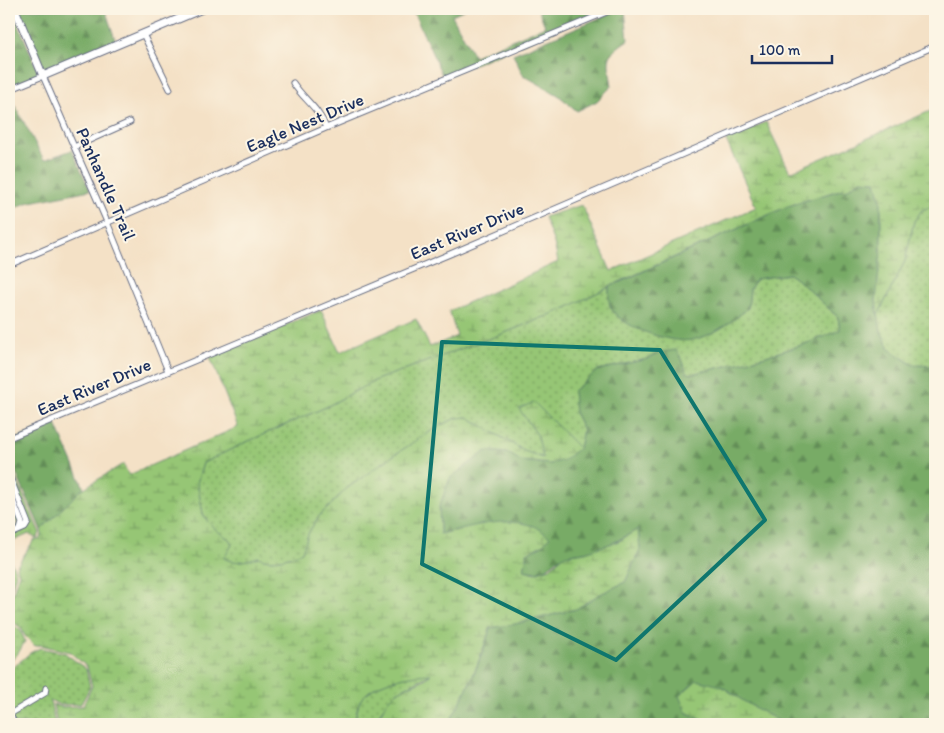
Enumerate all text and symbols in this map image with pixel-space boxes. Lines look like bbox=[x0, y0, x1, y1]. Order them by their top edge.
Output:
scale bar bbox=[752, 32, 832, 64]
text: 100 m bbox=[759, 41, 801, 59]
street label: Eagle Nest Drive bbox=[243, 88, 367, 158]
street label: Panhandle Trail bbox=[71, 124, 141, 244]
street label: East River Drive bbox=[407, 197, 527, 265]
street label: East River Drive bbox=[34, 353, 154, 421]

